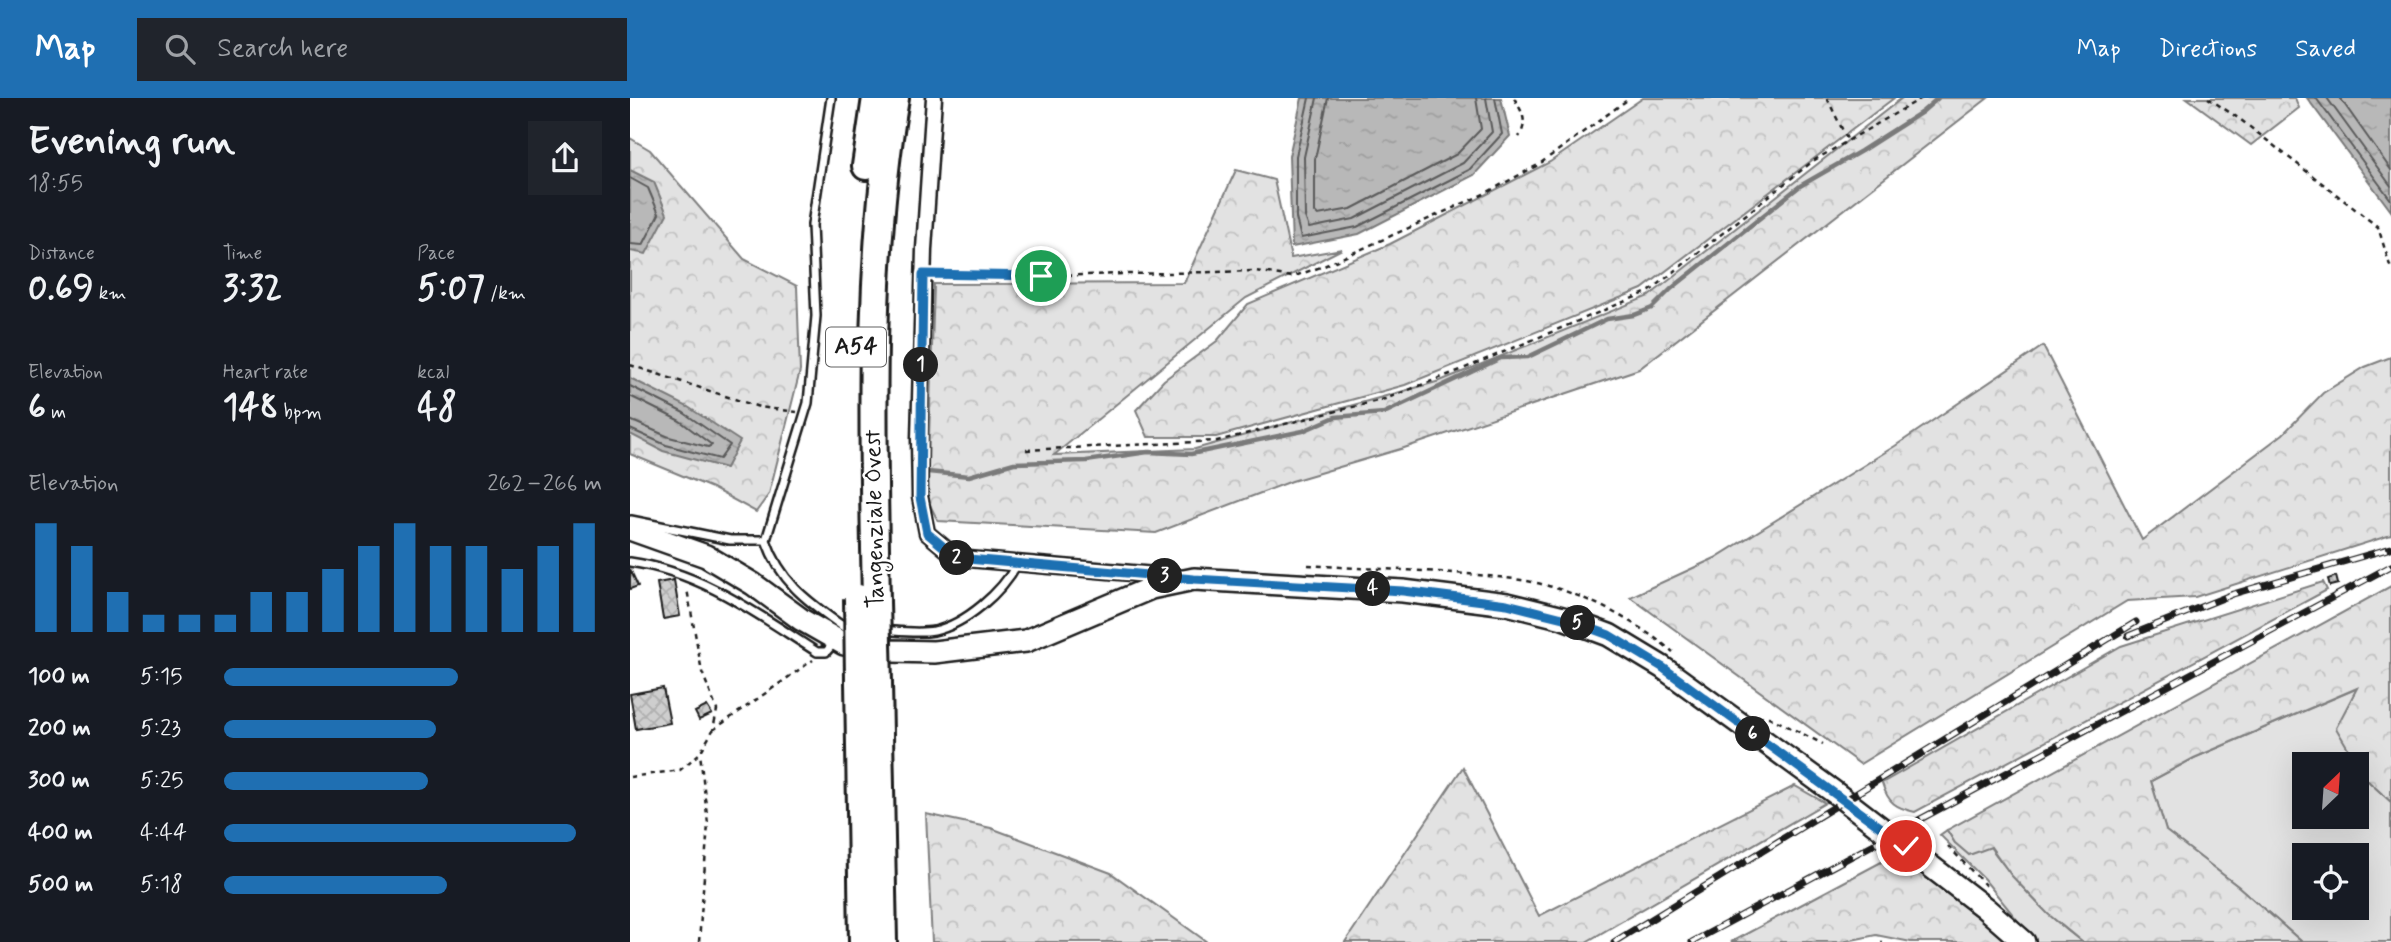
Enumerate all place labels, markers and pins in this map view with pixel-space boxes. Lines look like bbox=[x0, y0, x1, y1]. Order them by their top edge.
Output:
pin bbox=[1011, 246, 1071, 306]
pin: 1 bbox=[904, 348, 938, 382]
pin: 2 bbox=[940, 540, 974, 575]
pin: 3 bbox=[1148, 559, 1182, 594]
pin: 4 bbox=[1356, 572, 1390, 606]
pin: 5 bbox=[1560, 606, 1595, 640]
pin: 6 bbox=[1736, 716, 1770, 752]
pin bbox=[1876, 816, 1936, 876]

